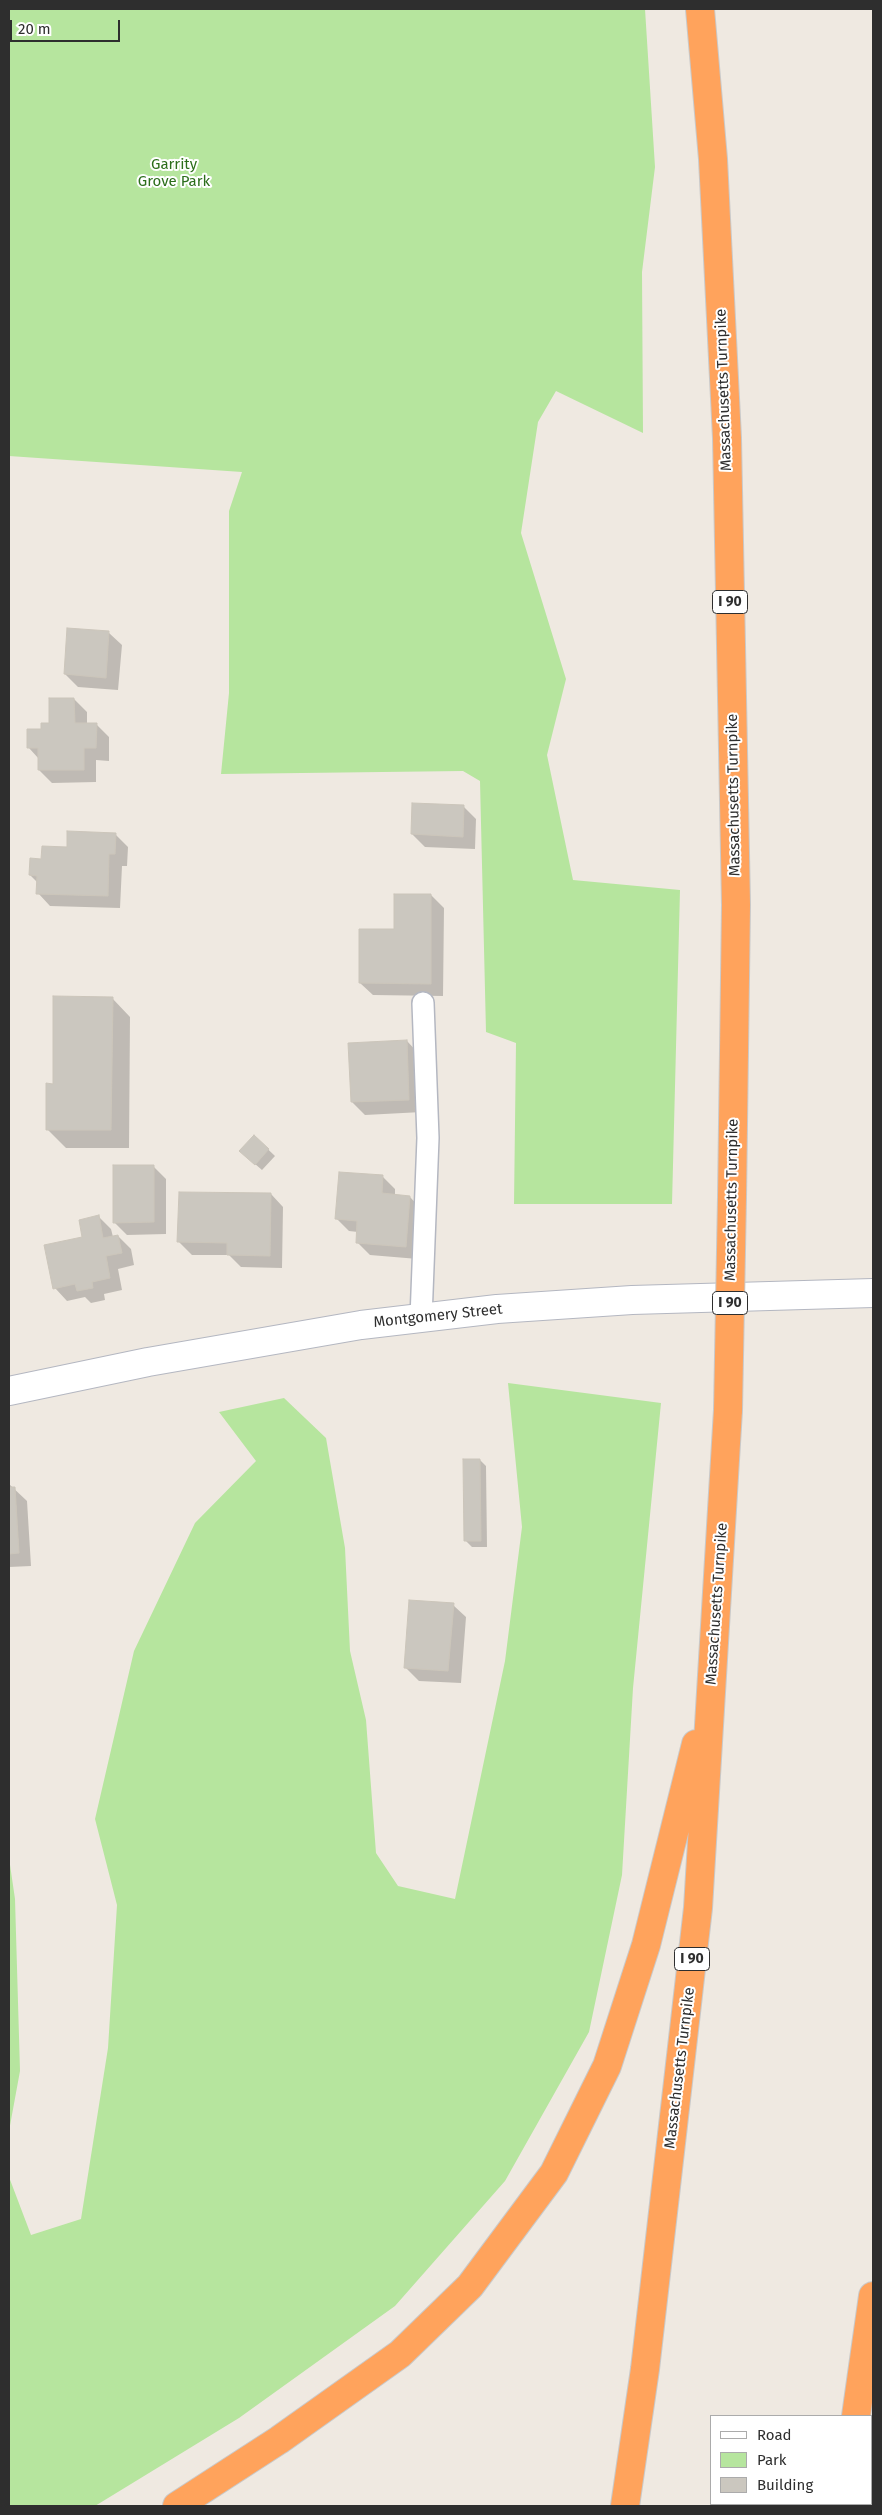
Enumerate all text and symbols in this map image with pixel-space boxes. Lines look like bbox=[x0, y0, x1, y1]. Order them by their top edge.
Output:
scale bar bbox=[12, 10, 122, 42]
text: 20 m bbox=[18, 20, 51, 38]
park label: Garrity Grove Park bbox=[138, 156, 210, 191]
street label: Massachusetts Turnpike bbox=[712, 308, 736, 472]
road number: I 90 bbox=[712, 590, 748, 614]
street label: Massachusetts Turnpike bbox=[724, 714, 744, 876]
street label: Massachusetts Turnpike bbox=[722, 1119, 742, 1281]
road number: I 90 bbox=[712, 1292, 748, 1315]
street label: Montgomery Street bbox=[373, 1300, 503, 1332]
street label: Massachusetts Turnpike bbox=[702, 1522, 732, 1686]
road number: I 90 bbox=[674, 1948, 710, 1970]
street label: Massachusetts Turnpike bbox=[661, 1986, 699, 2150]
legend bbox=[710, 2415, 872, 2505]
text: Road bbox=[757, 2426, 792, 2444]
text: Park bbox=[757, 2451, 787, 2469]
text: Building bbox=[757, 2476, 813, 2494]

